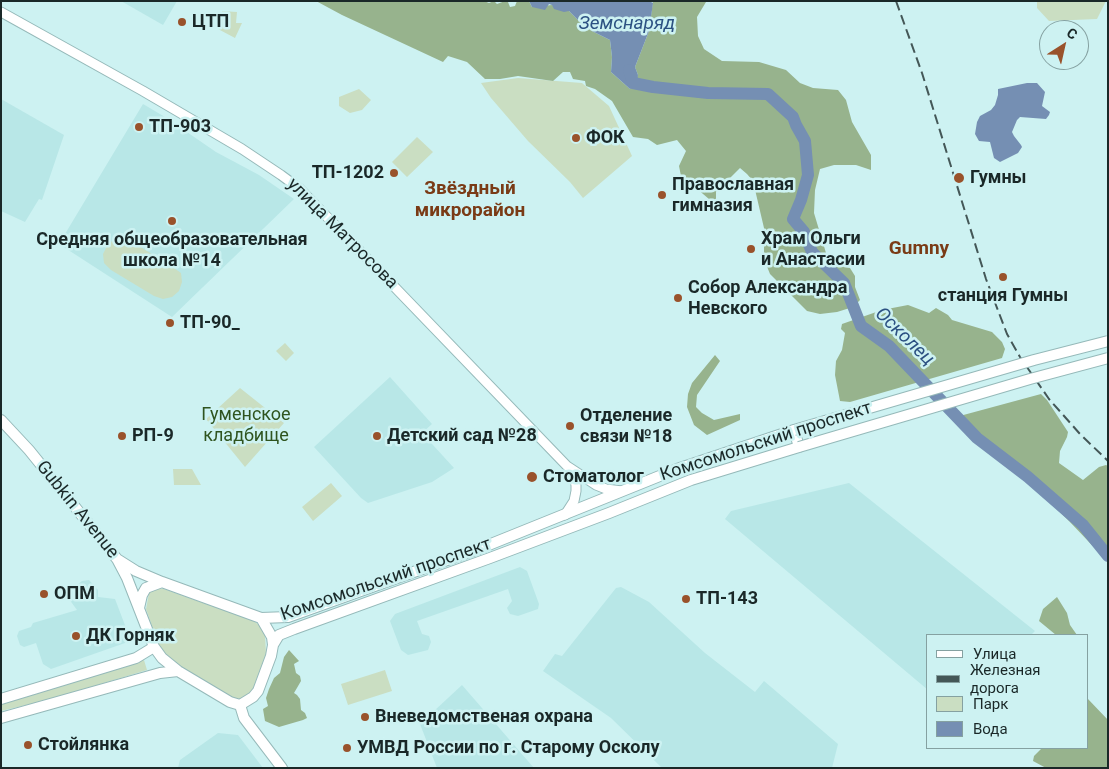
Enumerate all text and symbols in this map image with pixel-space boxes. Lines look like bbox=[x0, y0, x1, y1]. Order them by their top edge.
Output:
place label: ЦТП bbox=[192, 11, 229, 33]
water label: Земснаряд bbox=[579, 13, 675, 35]
marker: ЦТП bbox=[176, 16, 188, 28]
north arrow bbox=[1039, 20, 1089, 70]
text: С bbox=[1064, 24, 1080, 43]
place label: ТП-903 bbox=[149, 116, 211, 138]
marker: ТП-903 bbox=[133, 121, 145, 133]
place label: ФОК bbox=[586, 127, 625, 149]
marker: ФОК bbox=[570, 132, 582, 144]
place label: ТП-1202 bbox=[312, 162, 384, 184]
marker: ТП-1202 bbox=[388, 167, 400, 179]
place label: Гумны bbox=[970, 167, 1027, 189]
marker: Гумны bbox=[952, 171, 966, 185]
street label: улица Матросова bbox=[282, 174, 402, 294]
place label: Православная гимназия bbox=[672, 174, 794, 216]
district label: Звёздный микрорайон bbox=[415, 178, 525, 222]
marker: Православная гимназия bbox=[656, 189, 668, 201]
marker: Средняя общеобразовательная школа №14 bbox=[166, 215, 178, 227]
place label: Храм Ольги и Анастасии bbox=[761, 228, 865, 270]
place label: Средняя общеобразовательная школа №14 bbox=[36, 229, 308, 272]
district label: Gumny bbox=[889, 238, 949, 260]
marker: Храм Ольги и Анастасии bbox=[745, 243, 757, 255]
marker: станция Гумны bbox=[997, 271, 1009, 283]
place label: Собор Александра Невского bbox=[688, 277, 847, 320]
place label: станция Гумны bbox=[938, 285, 1068, 307]
marker: Собор Александра Невского bbox=[672, 292, 684, 304]
water label: Осколец bbox=[870, 303, 938, 371]
place label: ТП-90_ bbox=[180, 312, 240, 334]
marker: ТП-90_ bbox=[164, 317, 176, 329]
street label: Комсомольский проспект bbox=[657, 398, 875, 486]
park label: Гуменское кладбище bbox=[201, 404, 291, 446]
place label: Отделение связи №18 bbox=[580, 405, 672, 448]
marker: Отделение связи №18 bbox=[564, 420, 576, 432]
place label: РП-9 bbox=[132, 425, 174, 447]
place label: Детский сад №28 bbox=[387, 425, 537, 447]
marker: РП-9 bbox=[116, 430, 128, 442]
marker: Детский сад №28 bbox=[371, 430, 383, 442]
street label: Gubkin Avenue bbox=[31, 457, 123, 563]
place label: Стоматолог bbox=[543, 466, 644, 488]
marker: Стоматолог bbox=[525, 470, 539, 484]
street label: Комсомольский проспект bbox=[278, 534, 494, 626]
place label: ОПМ bbox=[54, 583, 95, 605]
marker: ОПМ bbox=[38, 588, 50, 600]
place label: ТП-143 bbox=[696, 588, 758, 610]
marker: ТП-143 bbox=[680, 593, 692, 605]
place label: ДК Горняк bbox=[86, 625, 175, 647]
marker: ДК Горняк bbox=[70, 630, 82, 642]
legend bbox=[926, 634, 1089, 749]
text: Улица bbox=[973, 645, 1016, 663]
text: Железная дорога bbox=[970, 661, 1041, 697]
text: Парк bbox=[973, 695, 1008, 713]
place label: Вневедомственая охрана bbox=[375, 706, 593, 728]
marker: Вневедомственая охрана bbox=[359, 711, 371, 723]
text: Вода bbox=[973, 720, 1008, 738]
place label: Стойлянка bbox=[38, 734, 129, 756]
place label: УМВД России по г. Старому Осколу bbox=[357, 737, 660, 759]
marker: Стойлянка bbox=[22, 739, 34, 751]
marker: УМВД России по г. Старому Осколу bbox=[341, 742, 353, 754]

